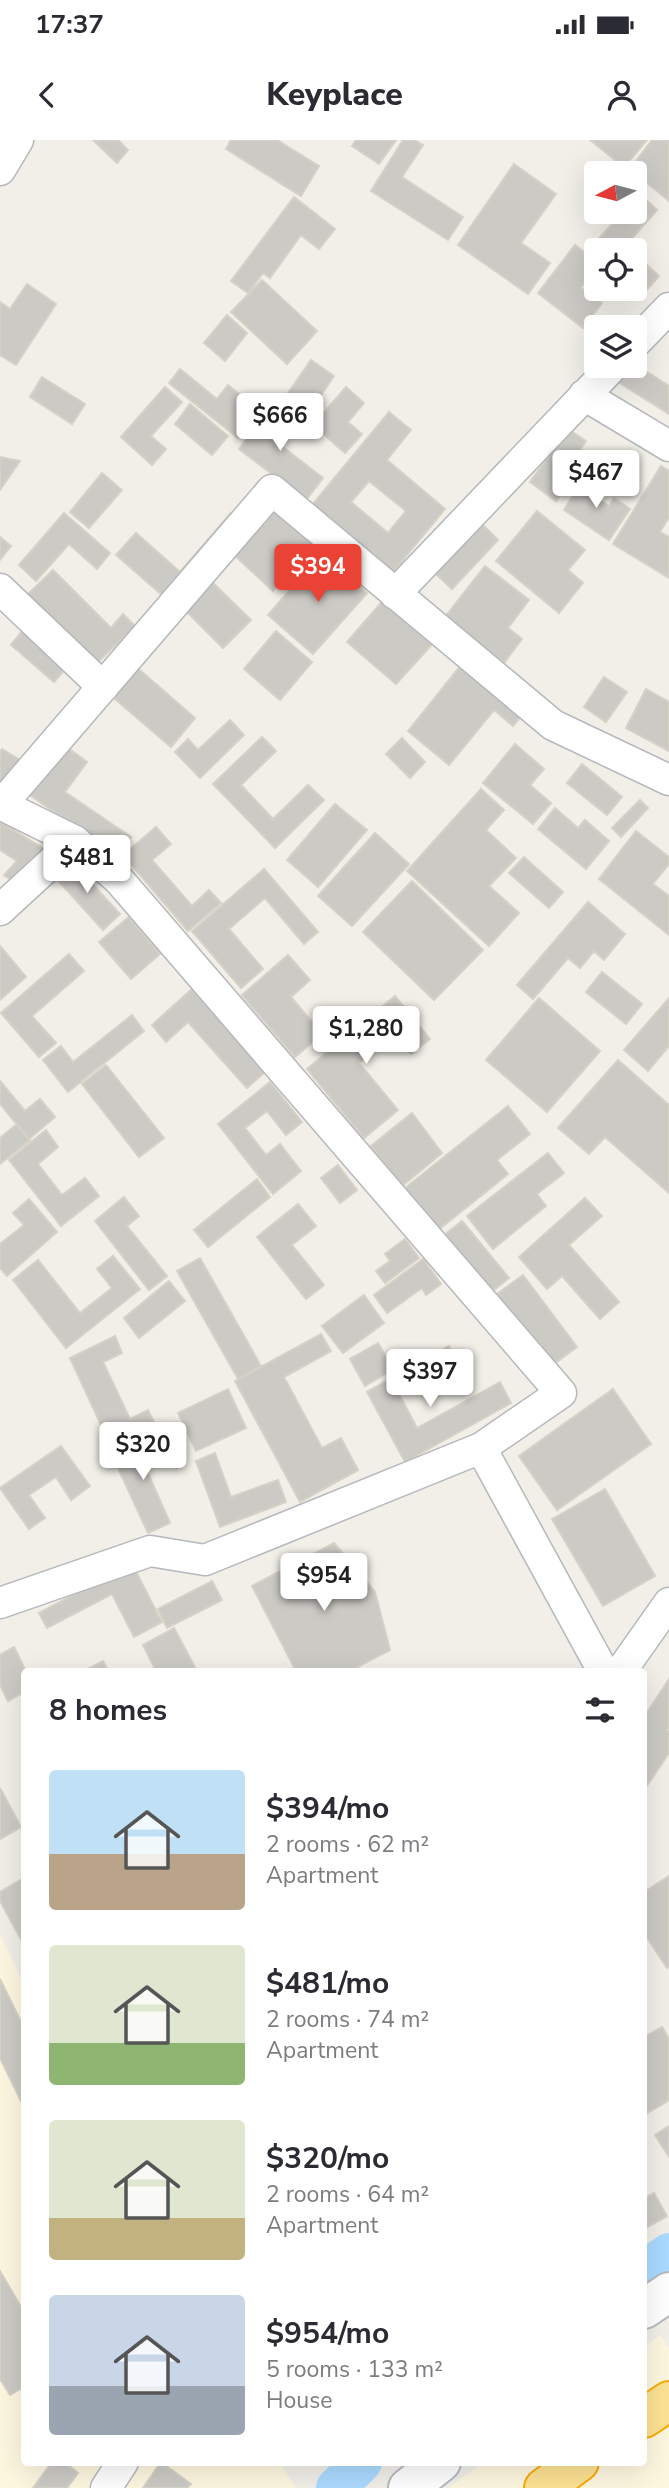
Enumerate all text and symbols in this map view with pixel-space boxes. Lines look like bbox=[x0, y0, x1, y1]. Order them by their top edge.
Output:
text: 17:37 bbox=[35, 7, 104, 42]
text: Keyplace bbox=[266, 73, 403, 116]
icon: back bbox=[28, 76, 66, 114]
icon: person bbox=[603, 76, 641, 114]
north arrow bbox=[584, 161, 648, 224]
map controls bbox=[584, 161, 647, 378]
button: locate bbox=[584, 238, 647, 301]
button: layers bbox=[584, 315, 647, 378]
pin: $666 bbox=[239, 394, 321, 453]
text: $666 bbox=[252, 400, 308, 431]
pin: $467 bbox=[555, 450, 637, 510]
text: $467 bbox=[568, 457, 624, 488]
pin: $394 bbox=[277, 545, 359, 604]
text: $394 bbox=[290, 551, 346, 582]
pin: $481 bbox=[46, 836, 128, 895]
text: $481 bbox=[59, 842, 115, 873]
pin: $1,280 bbox=[309, 1006, 423, 1066]
text: $1,280 bbox=[329, 1013, 403, 1044]
pin: $397 bbox=[389, 1350, 471, 1409]
text: $397 bbox=[402, 1356, 458, 1387]
pin: $320 bbox=[102, 1422, 184, 1482]
text: $320 bbox=[115, 1429, 171, 1460]
pin: $954 bbox=[283, 1554, 365, 1613]
text: $954 bbox=[296, 1560, 352, 1591]
text: 8 homes bbox=[49, 1690, 167, 1731]
icon: filters bbox=[581, 1691, 619, 1729]
text: $394/mo bbox=[266, 1788, 389, 1829]
icon: home bbox=[105, 1798, 189, 1882]
text: 2 rooms · 62 m² bbox=[266, 1829, 429, 1860]
text: Apartment bbox=[266, 1860, 378, 1891]
text: $481/mo bbox=[266, 1963, 389, 2004]
icon: home bbox=[105, 1973, 189, 2057]
text: 2 rooms · 74 m² bbox=[266, 2004, 429, 2035]
text: Apartment bbox=[266, 2035, 378, 2066]
text: $320/mo bbox=[266, 2138, 389, 2179]
icon: home bbox=[105, 2148, 189, 2232]
text: 2 rooms · 64 m² bbox=[266, 2179, 429, 2210]
text: Apartment bbox=[266, 2210, 378, 2241]
text: $954/mo bbox=[266, 2313, 389, 2354]
icon: home bbox=[105, 2323, 189, 2407]
text: 5 rooms · 133 m² bbox=[266, 2354, 443, 2385]
text: House bbox=[266, 2385, 333, 2416]

